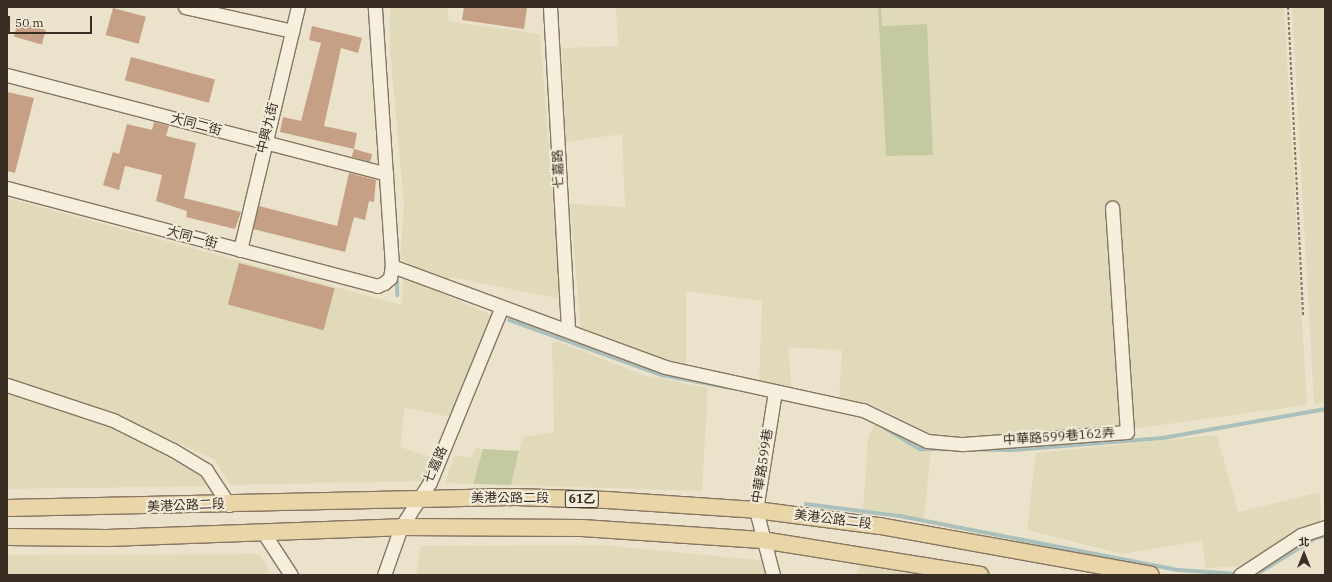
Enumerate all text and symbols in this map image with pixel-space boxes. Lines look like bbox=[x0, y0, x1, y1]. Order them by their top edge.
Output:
scale bar bbox=[10, 8, 94, 34]
text: 50 m bbox=[15, 15, 44, 30]
street label: 中興九街 bbox=[254, 101, 282, 155]
street label: 大同二街 bbox=[169, 111, 223, 139]
street label: 七嘉路 bbox=[550, 149, 568, 189]
street label: 大同一街 bbox=[165, 224, 219, 252]
street label: 中華路599巷162弄 bbox=[1003, 425, 1115, 449]
street label: 中華路599巷 bbox=[749, 428, 777, 504]
street label: 七嘉路 bbox=[421, 444, 451, 486]
road number: 61乙 bbox=[564, 489, 600, 509]
street label: 美港公路二段 bbox=[471, 490, 549, 506]
street label: 美港公路二段 bbox=[147, 497, 225, 515]
street label: 美港公路二段 bbox=[793, 508, 873, 532]
north arrow bbox=[1284, 534, 1324, 574]
text: 北 bbox=[1299, 535, 1310, 549]

